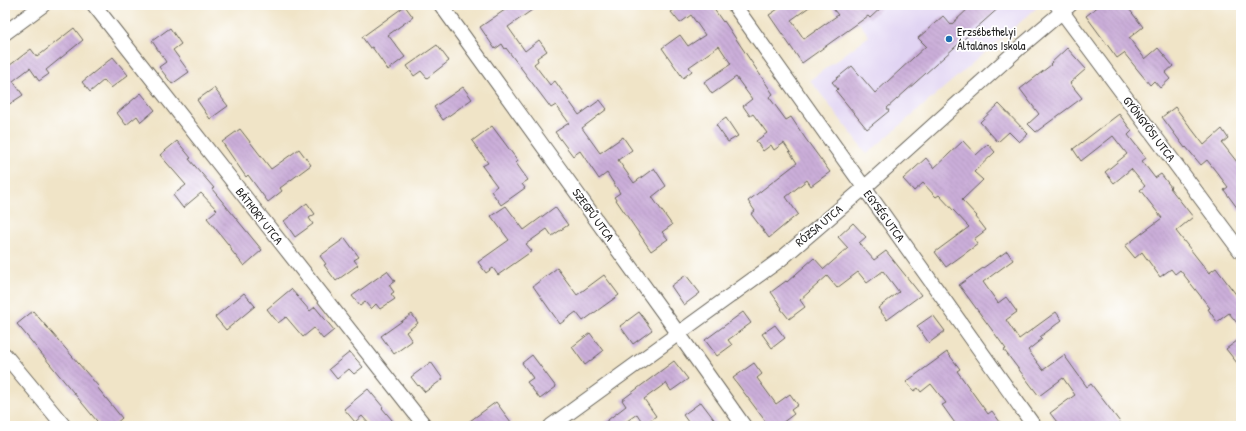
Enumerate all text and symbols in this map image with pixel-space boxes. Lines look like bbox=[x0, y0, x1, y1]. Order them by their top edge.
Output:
place label: Erzsébethelyi Általános Iskola bbox=[957, 23, 1026, 54]
marker: Erzsébethelyi Általános Iskola bbox=[944, 34, 954, 44]
street label: GYÖNGYÖSI UTCA bbox=[1119, 93, 1180, 165]
street label: BÁTHORY UTCA bbox=[232, 184, 287, 248]
street label: SZEGFŰ UTCA bbox=[569, 185, 618, 245]
street label: EGYSÉG UTCA bbox=[860, 186, 909, 245]
street label: RÓZSA UTCA bbox=[791, 201, 846, 250]

